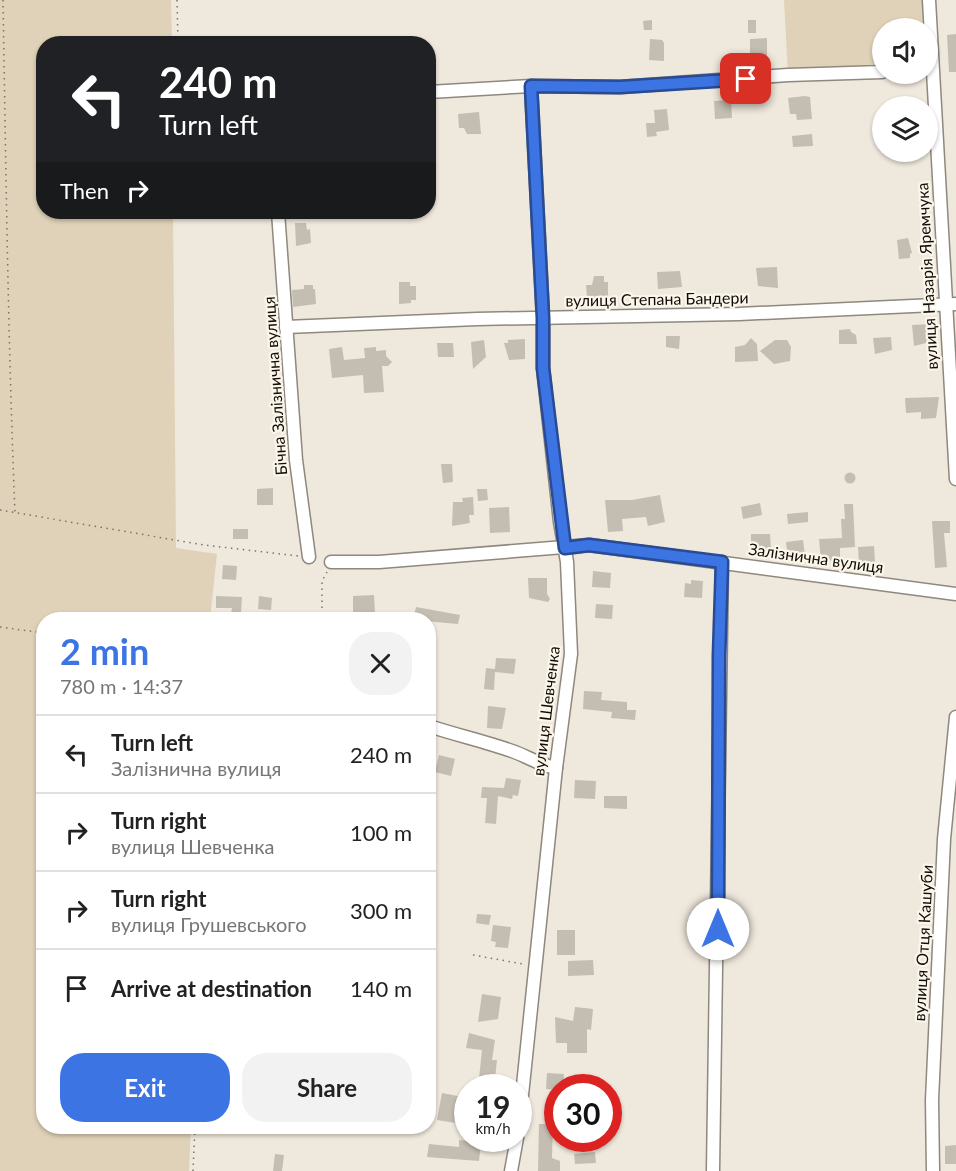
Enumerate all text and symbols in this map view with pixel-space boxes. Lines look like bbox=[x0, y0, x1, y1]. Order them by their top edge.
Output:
map controls bbox=[872, 18, 938, 162]
button: sound bbox=[872, 18, 938, 84]
pin bbox=[720, 53, 771, 104]
text: 240 m bbox=[159, 57, 277, 107]
icon: left bbox=[60, 60, 138, 138]
icon: arrive bbox=[729, 62, 762, 95]
button: layers bbox=[872, 96, 938, 162]
text: Turn left bbox=[159, 108, 258, 141]
icon: right bbox=[121, 174, 154, 207]
text: Then bbox=[60, 177, 109, 204]
street label: вулиця Назарія Яремчука bbox=[912, 182, 941, 370]
street label: вулиця Степана Бандери bbox=[565, 287, 749, 310]
street label: Бічна Залізнична вулиця bbox=[259, 296, 290, 476]
street label: Залізнична вулиця bbox=[747, 539, 885, 576]
text: 2 min bbox=[60, 629, 149, 673]
button: close bbox=[349, 632, 412, 695]
street label: вулиця Шевченка bbox=[528, 645, 563, 777]
text: 780 m · 14:37 bbox=[60, 674, 183, 698]
text: Turn left bbox=[111, 729, 193, 756]
icon: left bbox=[60, 738, 93, 771]
text: 240 m bbox=[350, 741, 412, 768]
text: Залізнична вулиця bbox=[111, 756, 281, 780]
text: Turn right bbox=[111, 807, 206, 834]
icon: right bbox=[60, 816, 93, 849]
text: 100 m bbox=[350, 819, 412, 846]
text: вулиця Шевченка bbox=[111, 834, 274, 858]
street label: вулиця Отця Кашуби bbox=[909, 864, 936, 1022]
text: Turn right bbox=[111, 885, 206, 912]
icon: right bbox=[60, 894, 93, 927]
text: 300 m bbox=[350, 897, 412, 924]
position arrow bbox=[686, 897, 750, 961]
text: вулиця Грушевського bbox=[111, 912, 306, 936]
icon: arrive bbox=[60, 972, 93, 1005]
text: Arrive at destination bbox=[111, 975, 312, 1002]
text: 140 m bbox=[350, 975, 412, 1002]
button: Exit bbox=[60, 1053, 230, 1122]
button: Share bbox=[242, 1053, 412, 1122]
speed limit sign: 30 bbox=[544, 1074, 622, 1152]
text: 19 bbox=[476, 1088, 510, 1124]
text: km/h bbox=[475, 1119, 511, 1137]

